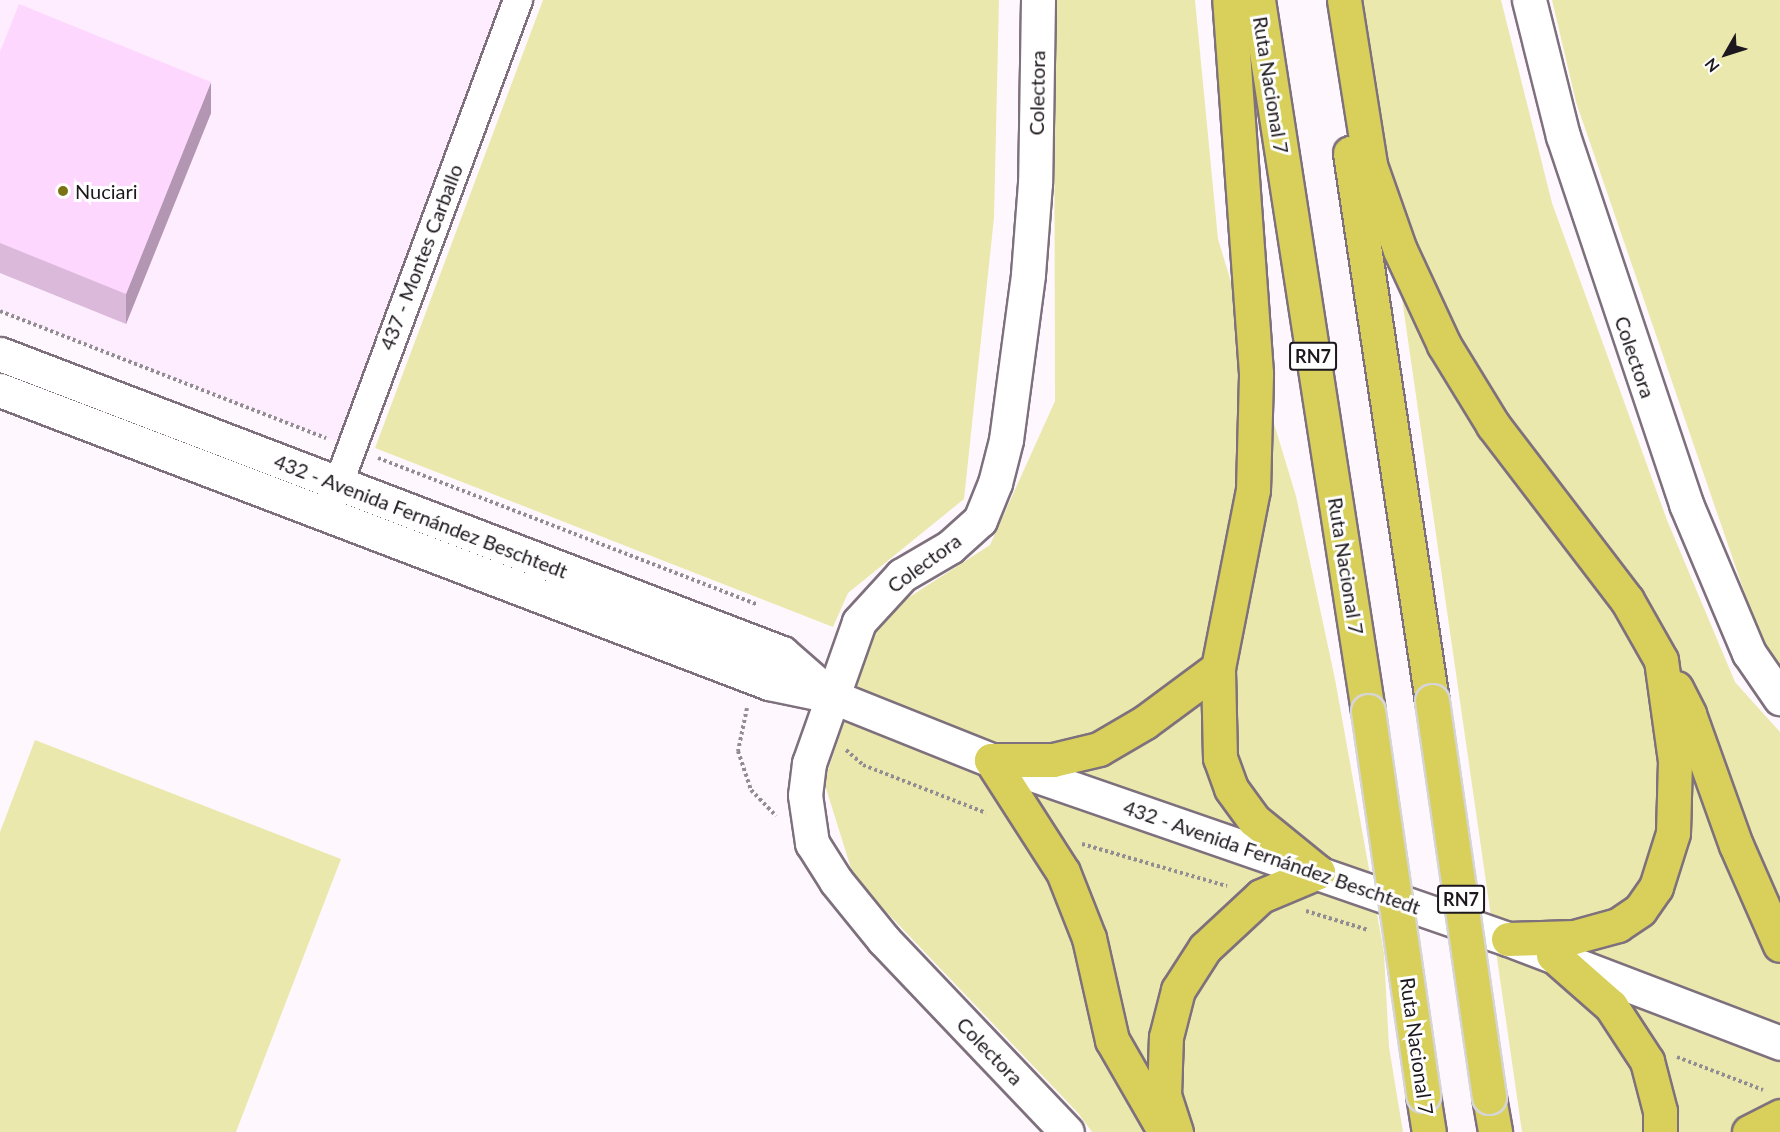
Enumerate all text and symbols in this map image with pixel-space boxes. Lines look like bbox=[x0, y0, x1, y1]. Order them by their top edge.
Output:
street label: Ruta Nacional 7 bbox=[1248, 15, 1294, 155]
north arrow bbox=[1696, 24, 1756, 84]
street label: Colectora bbox=[1024, 50, 1050, 136]
text: N bbox=[1700, 55, 1723, 76]
street label: 437 - Montes Carballo bbox=[374, 161, 468, 353]
place label: Nuciari bbox=[75, 179, 138, 203]
marker: Nuciari bbox=[56, 184, 70, 198]
street label: Colectora bbox=[1610, 313, 1660, 401]
road number: RN7 bbox=[1289, 341, 1337, 371]
street label: 432 - Avenida Fernández Beschtedt bbox=[271, 449, 571, 583]
street label: Ruta Nacional 7 bbox=[1323, 496, 1369, 636]
street label: Colectora bbox=[883, 528, 965, 598]
street label: 432 - Avenida Fernández Beschtedt bbox=[1120, 795, 1424, 919]
road number: RN7 bbox=[1437, 884, 1485, 914]
street label: Ruta Nacional 7 bbox=[1395, 976, 1439, 1116]
street label: Colectora bbox=[952, 1012, 1028, 1090]

